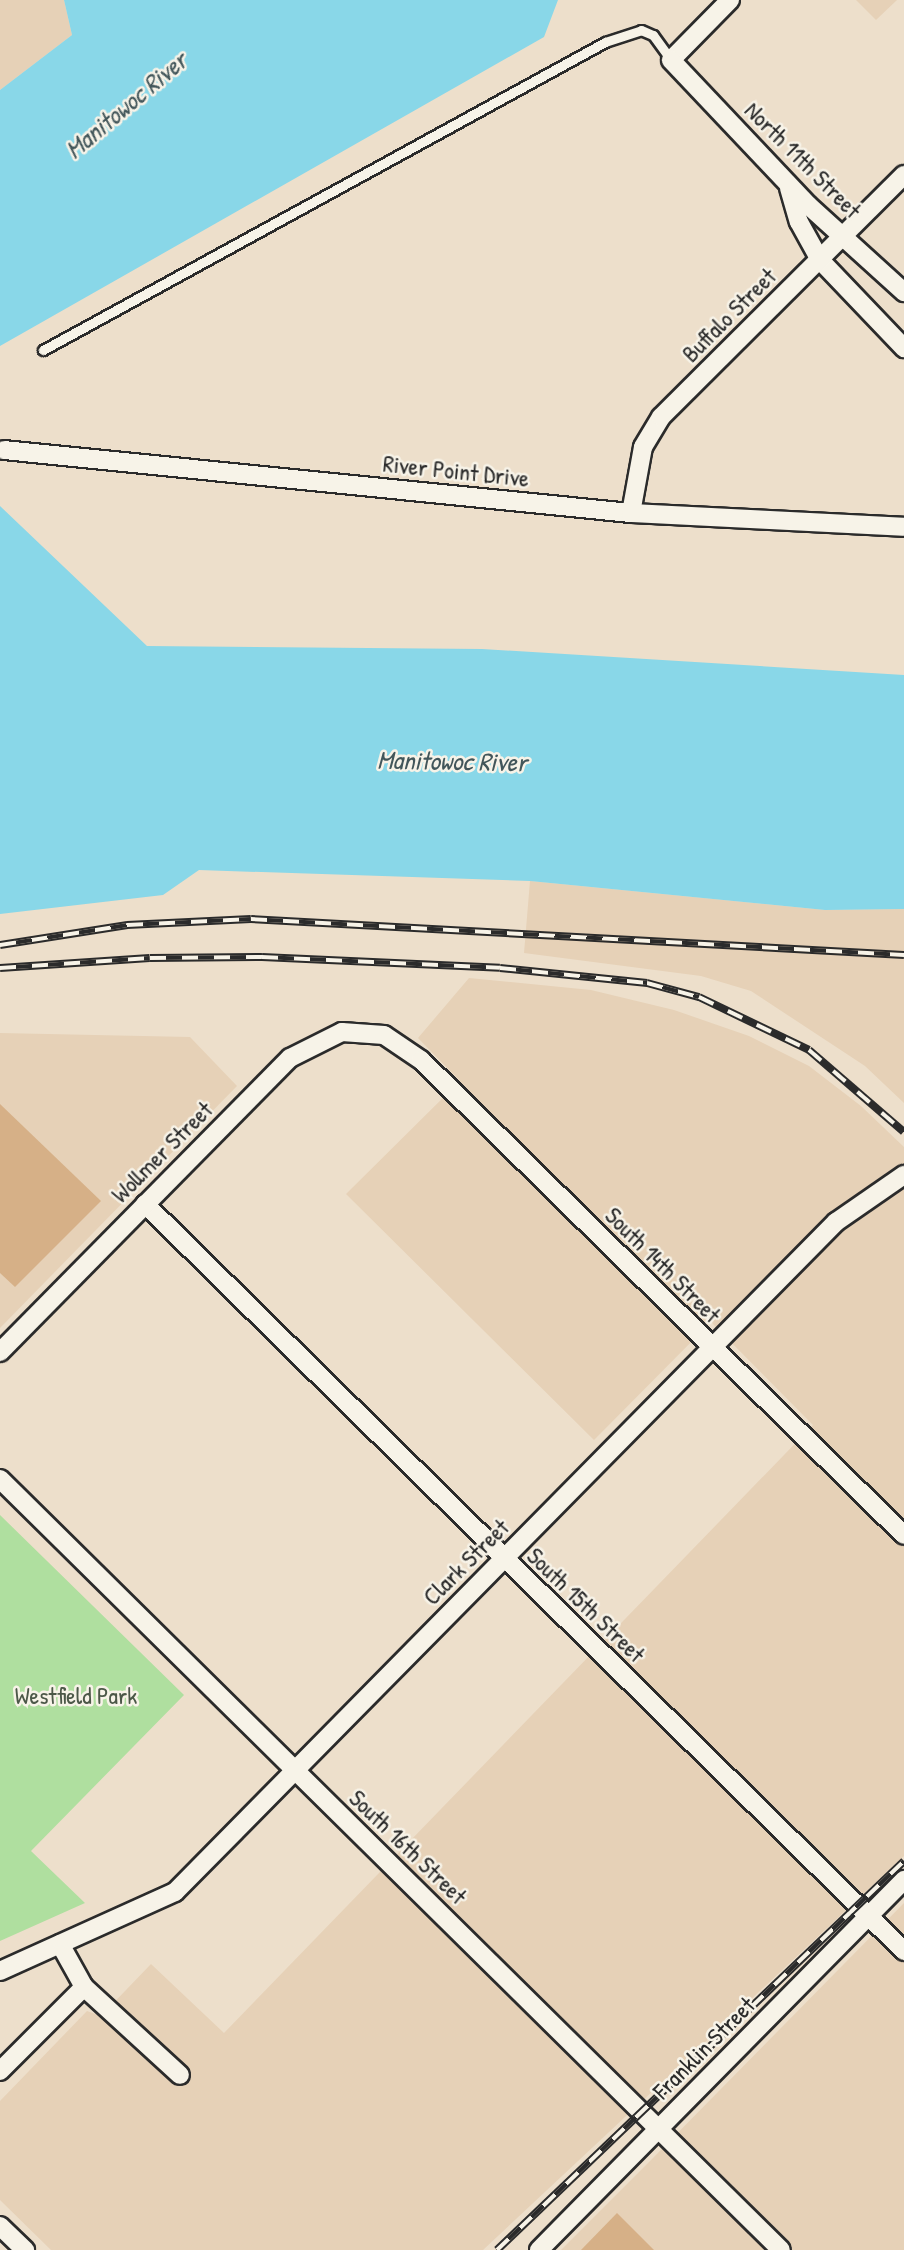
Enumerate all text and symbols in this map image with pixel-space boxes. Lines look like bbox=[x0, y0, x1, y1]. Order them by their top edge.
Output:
water label: Manitowoc River bbox=[59, 45, 193, 165]
street label: North 11th Street bbox=[739, 96, 867, 224]
street label: Buffalo Street bbox=[676, 262, 782, 368]
street label: River Point Drive bbox=[382, 449, 530, 493]
water label: Manitowoc River bbox=[377, 744, 527, 778]
street label: Wollmer Street bbox=[105, 1095, 219, 1209]
street label: South 14th Street bbox=[599, 1201, 727, 1329]
street label: Clark Street bbox=[417, 1513, 515, 1611]
street label: South 15th Street bbox=[521, 1542, 651, 1668]
park label: Westfield Park bbox=[15, 1682, 137, 1710]
street label: South 16th Street bbox=[343, 1784, 473, 1910]
street label: Franklin Street bbox=[647, 1991, 761, 2105]

